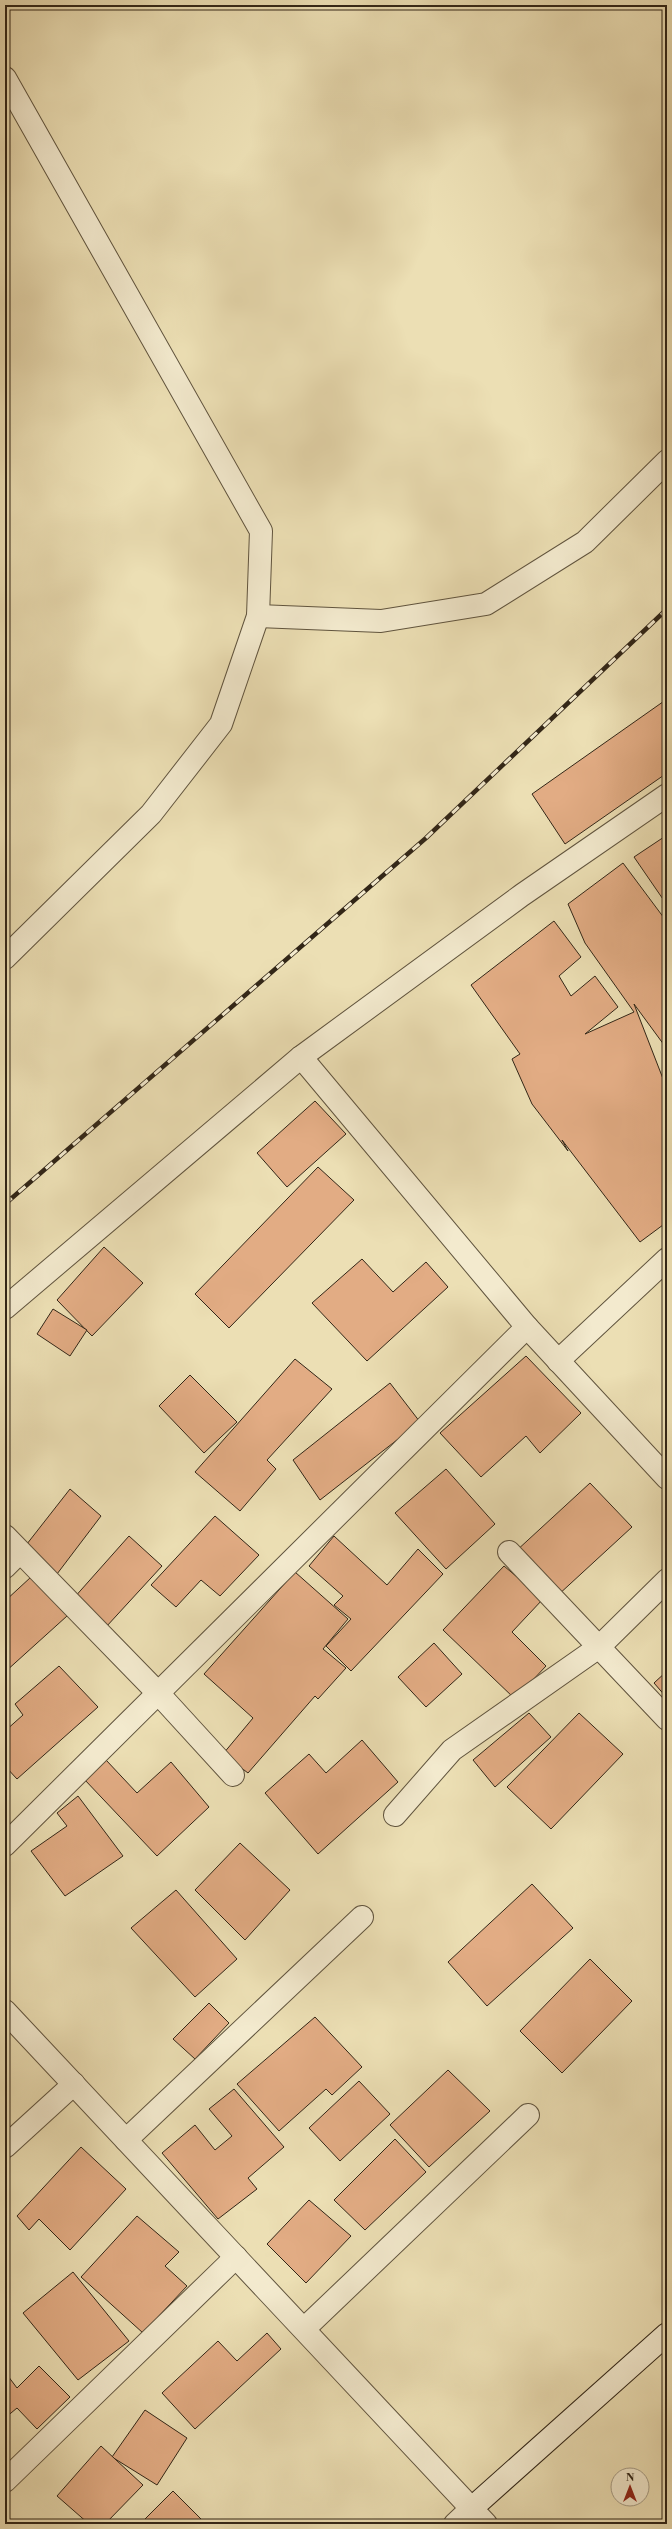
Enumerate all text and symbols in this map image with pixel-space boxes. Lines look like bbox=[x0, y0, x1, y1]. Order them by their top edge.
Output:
north arrow bbox=[610, 2467, 650, 2507]
text: N bbox=[626, 2471, 635, 2485]

